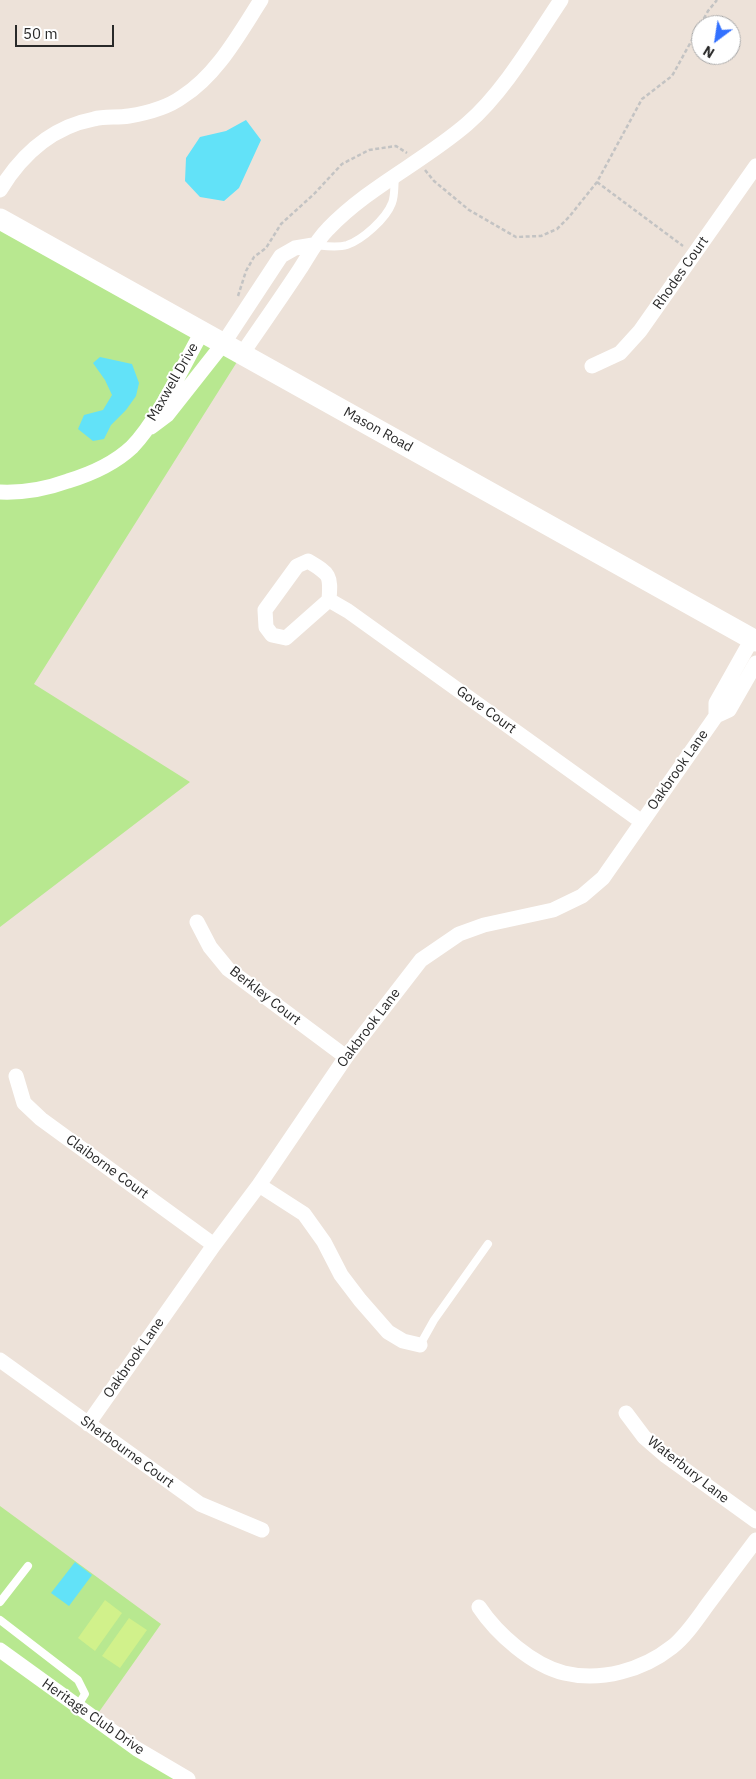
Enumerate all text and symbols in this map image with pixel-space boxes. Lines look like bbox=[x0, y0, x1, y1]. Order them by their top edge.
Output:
scale bar bbox=[18, 15, 116, 47]
north arrow bbox=[691, 15, 741, 65]
text: 50 m bbox=[23, 24, 58, 43]
text: N bbox=[700, 42, 718, 62]
street label: Rhodes Court bbox=[650, 233, 712, 313]
street label: Maxwell Drive bbox=[144, 340, 202, 424]
street label: Mason Road bbox=[340, 404, 416, 456]
street label: Gove Court bbox=[453, 683, 519, 737]
street label: Oakbrook Lane bbox=[644, 727, 712, 813]
street label: Berkley Court bbox=[226, 963, 304, 1029]
street label: Oakbrook Lane bbox=[334, 985, 404, 1071]
street label: Claiborne Court bbox=[62, 1131, 152, 1203]
street label: Oakbrook Lane bbox=[100, 1315, 168, 1401]
street label: Sherbourne Court bbox=[77, 1412, 177, 1492]
street label: Waterbury Lane bbox=[644, 1433, 732, 1507]
street label: Heritage Club Drive bbox=[39, 1675, 147, 1759]

